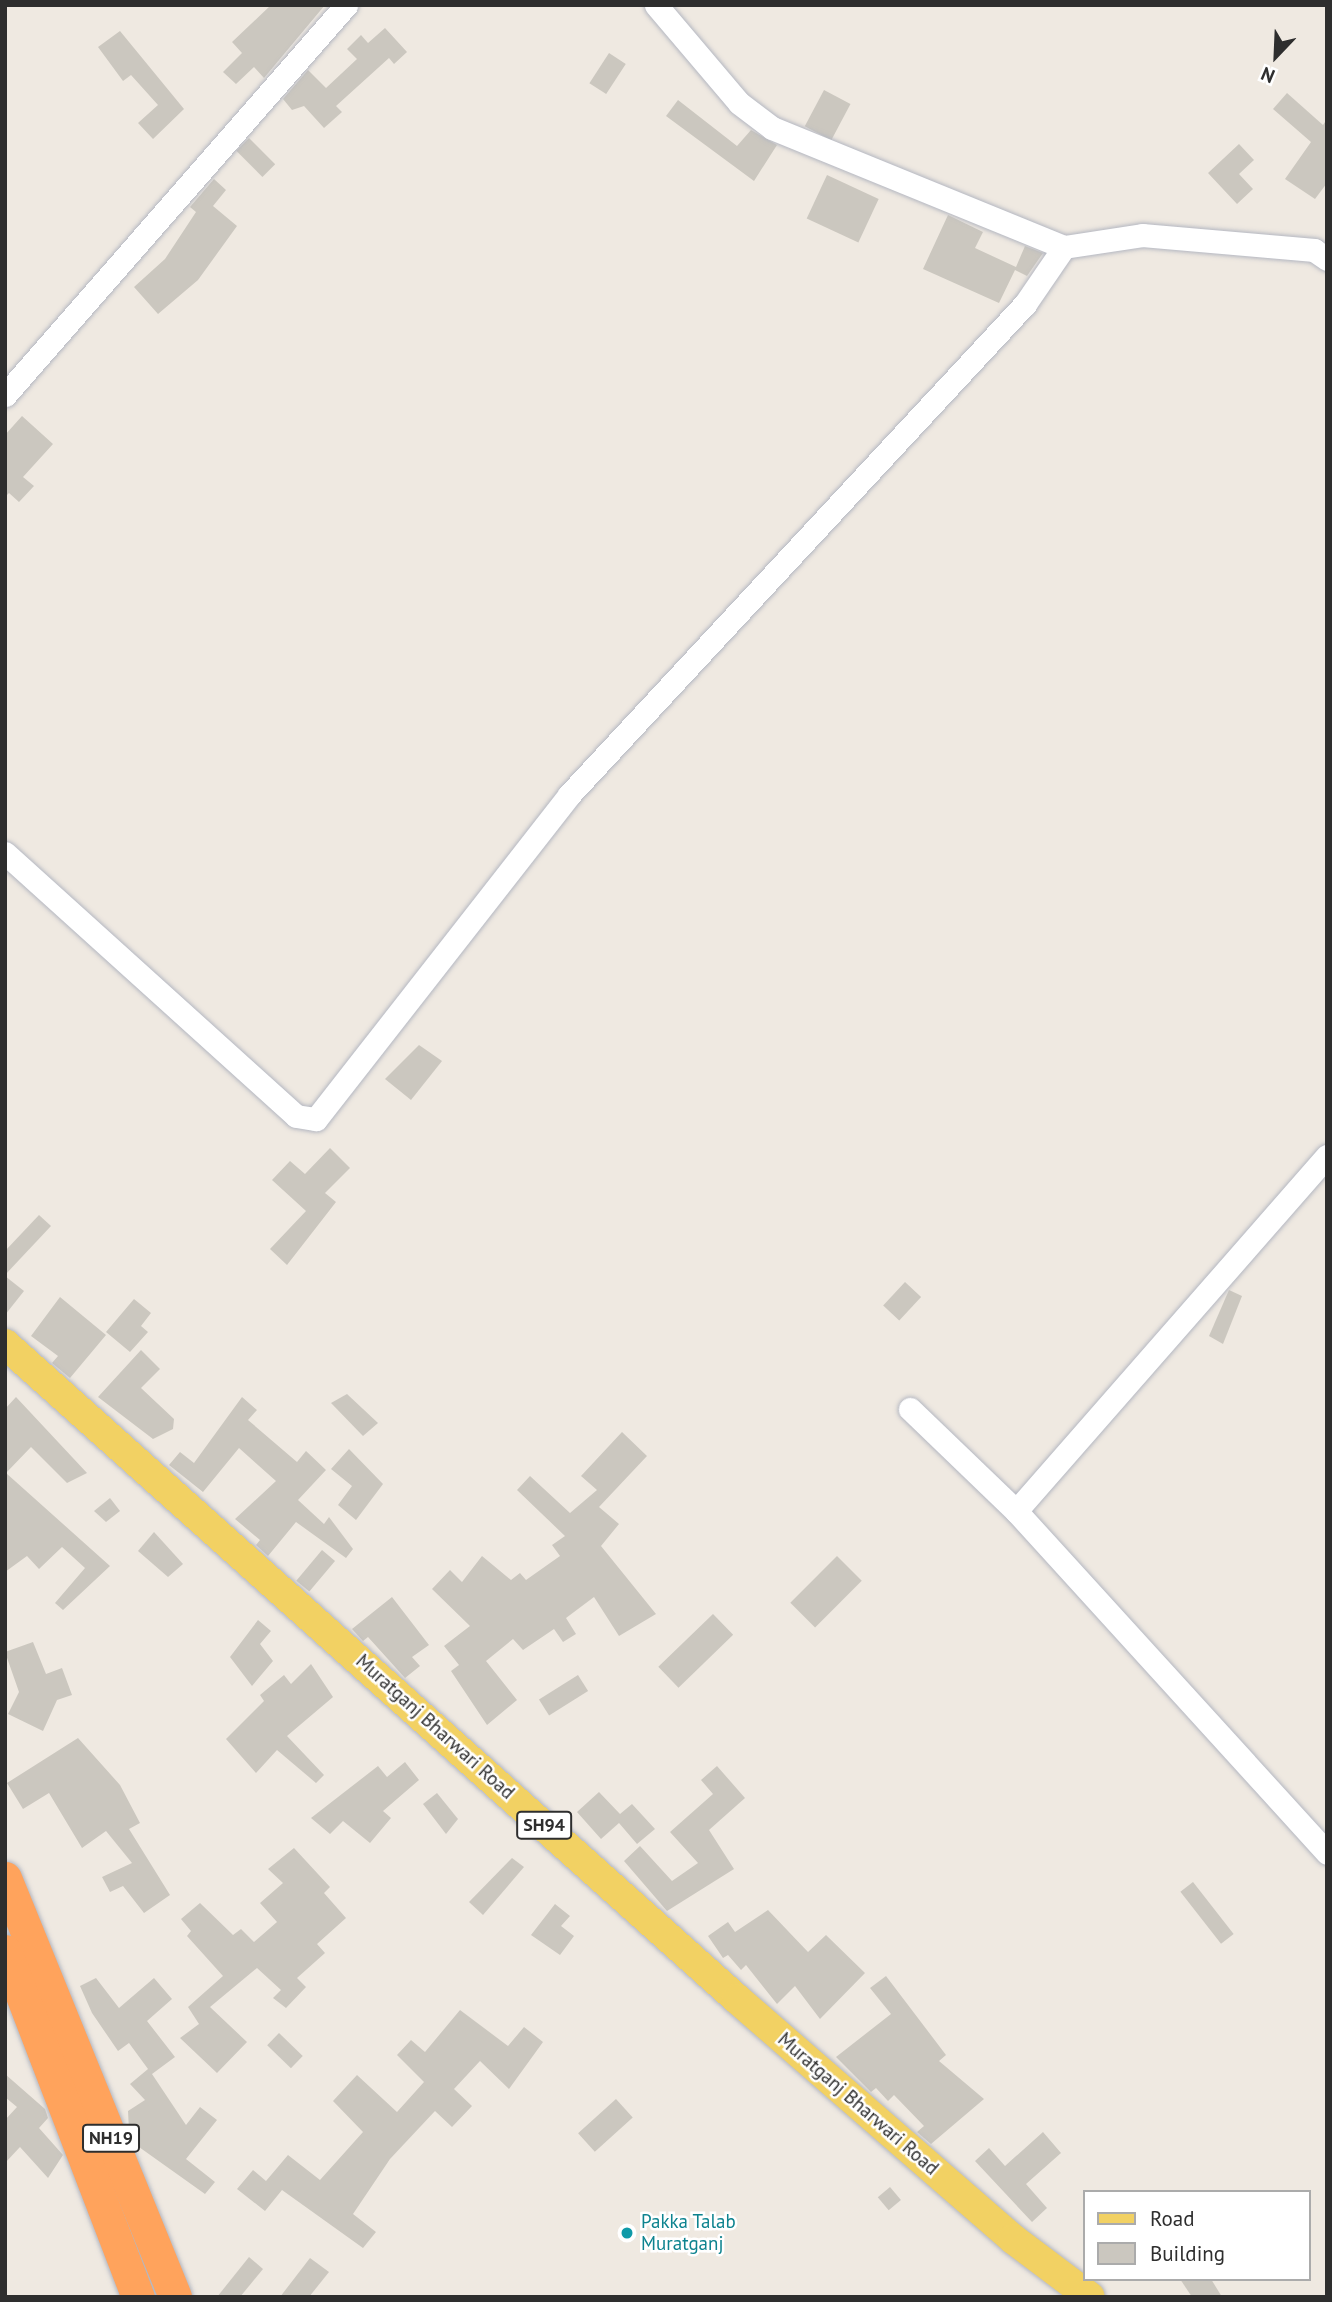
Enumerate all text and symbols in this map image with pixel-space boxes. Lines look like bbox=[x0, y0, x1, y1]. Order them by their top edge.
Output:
north arrow bbox=[1241, 21, 1311, 91]
text: N bbox=[1257, 62, 1278, 89]
street label: Muratganj Bharwari Road bbox=[351, 1650, 519, 1804]
road number: SH94 bbox=[516, 1811, 572, 1840]
street label: Muratganj Bharwari Road bbox=[773, 2028, 943, 2180]
road number: NH19 bbox=[81, 2124, 141, 2152]
legend bbox=[1084, 2190, 1311, 2281]
text: Road bbox=[1150, 2205, 1194, 2232]
place label: Pakka Talab Muratganj bbox=[641, 2211, 736, 2255]
marker: Pakka Talab Muratganj bbox=[619, 2225, 635, 2241]
text: Building bbox=[1150, 2240, 1225, 2267]

